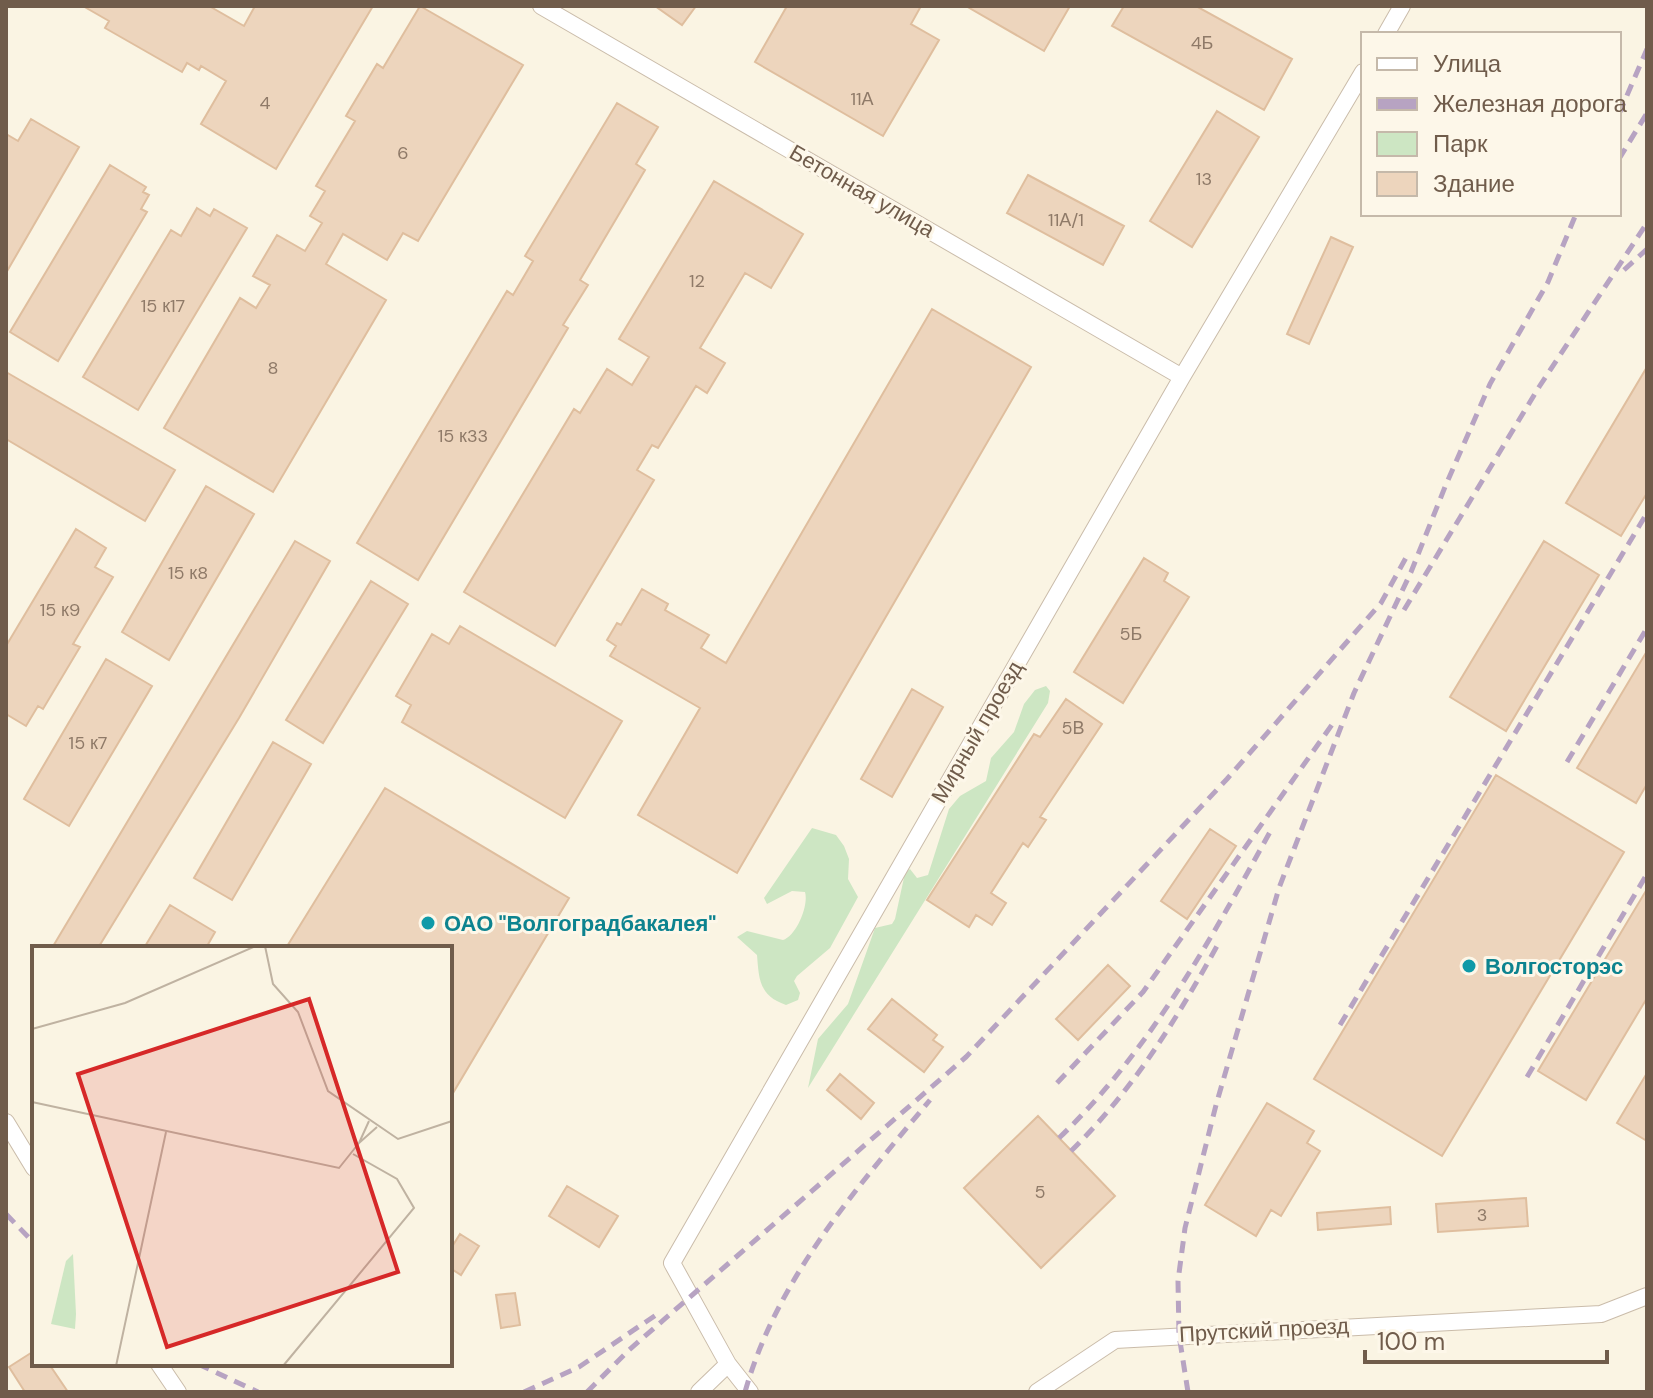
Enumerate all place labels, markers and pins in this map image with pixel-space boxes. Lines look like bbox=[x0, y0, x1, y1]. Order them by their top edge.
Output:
place label: ОАО "Волгоградбакалея" bbox=[444, 909, 716, 938]
marker: ОАО "Волгоградбакалея" bbox=[419, 914, 437, 932]
place label: Волгосторэс bbox=[1485, 952, 1623, 981]
marker: Волгосторэс bbox=[1460, 957, 1478, 975]

